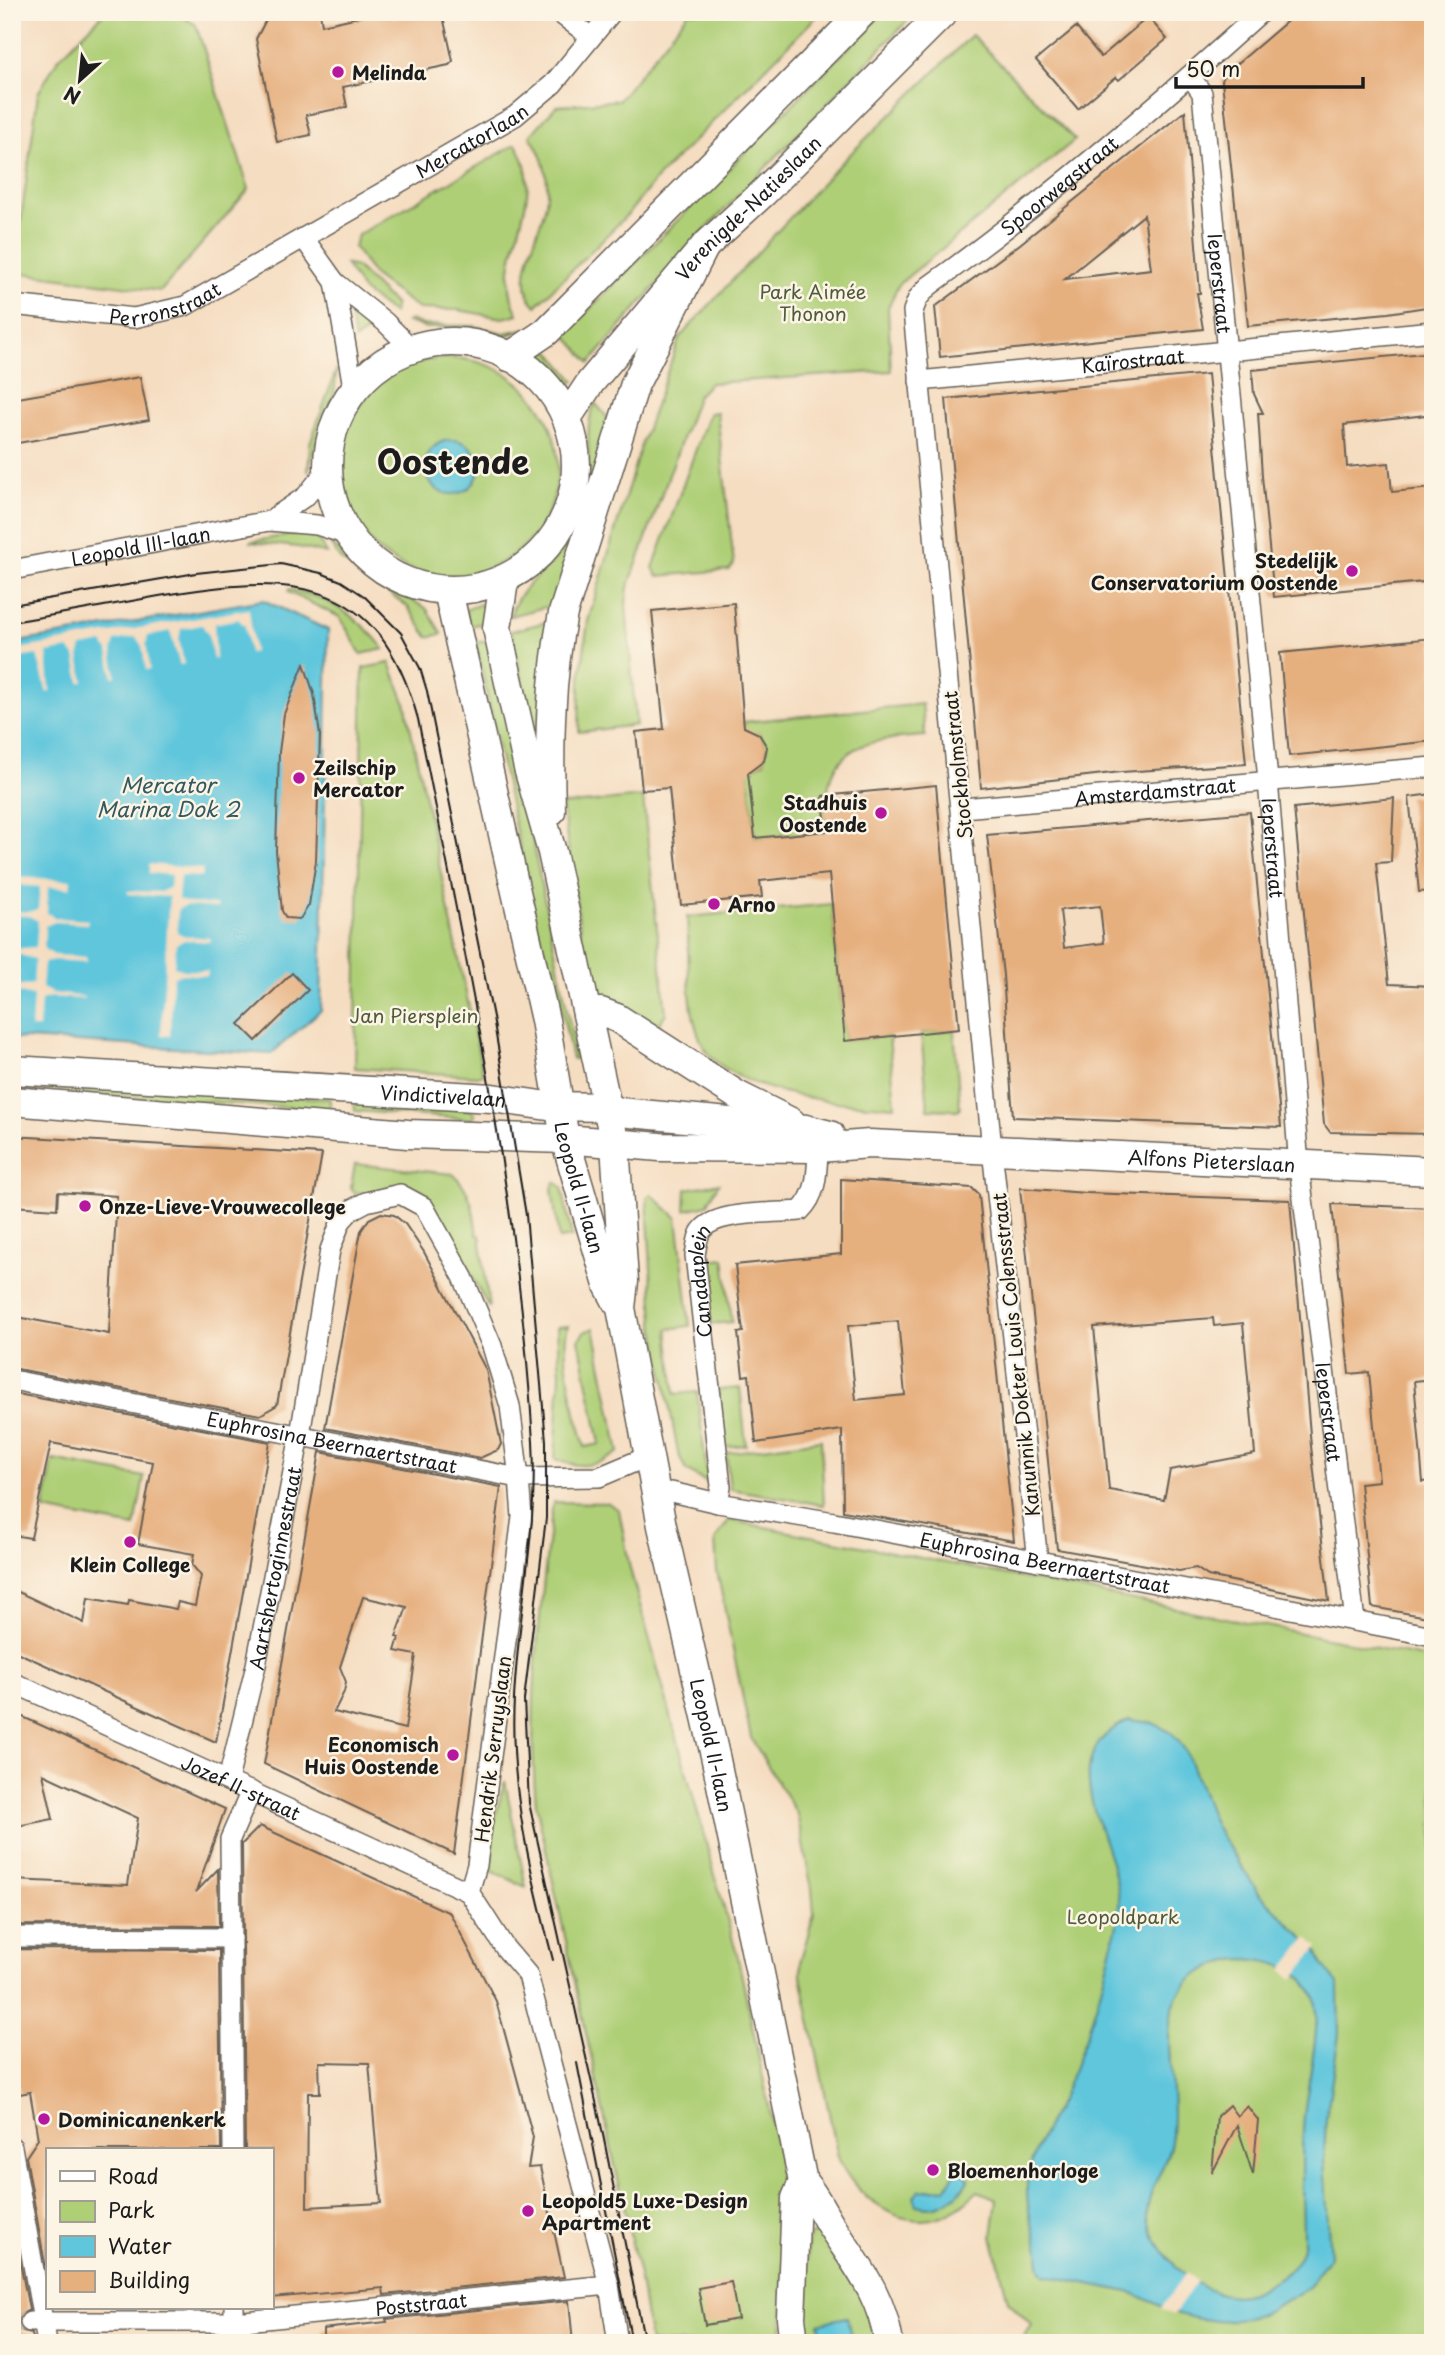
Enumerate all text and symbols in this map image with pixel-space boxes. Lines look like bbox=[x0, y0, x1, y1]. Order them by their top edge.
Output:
north arrow bbox=[46, 46, 116, 116]
scale bar bbox=[1176, 46, 1363, 90]
text: 50 m bbox=[1186, 52, 1240, 84]
place label: Melinda bbox=[352, 58, 427, 86]
marker: Melinda bbox=[330, 64, 346, 80]
text: N bbox=[59, 80, 85, 112]
street label: Mercatorlaan bbox=[410, 97, 534, 184]
street label: Verenigde-Natieslaan bbox=[668, 129, 827, 286]
street label: Spoorwegstraat bbox=[994, 129, 1124, 242]
street label: Ieperstraat bbox=[1202, 232, 1239, 335]
street label: Perronstraat bbox=[108, 274, 226, 332]
park label: Park Aimée Thonon bbox=[759, 277, 867, 327]
street label: Kaïrostraat bbox=[1080, 341, 1186, 379]
district label: Oostende bbox=[377, 435, 529, 485]
street label: Leopold III-laan bbox=[69, 518, 213, 572]
place label: Stedelijk Conservatorium Oostende bbox=[1091, 546, 1338, 596]
marker: Stedelijk Conservatorium Oostende bbox=[1344, 563, 1360, 579]
street label: Stockholmstraat bbox=[935, 689, 979, 840]
place label: Zeilschip Mercator bbox=[313, 753, 404, 803]
water label: Mercator Marina Dok 2 bbox=[97, 768, 240, 824]
marker: Zeilschip Mercator bbox=[291, 770, 307, 786]
street label: Amsterdamstraat bbox=[1073, 770, 1237, 812]
place label: Stadhuis Oostende bbox=[779, 788, 867, 838]
street label: Ieperstraat bbox=[1255, 797, 1291, 899]
marker: Stadhuis Oostende bbox=[873, 805, 889, 821]
place label: Arno bbox=[727, 890, 776, 918]
marker: Arno bbox=[706, 896, 722, 912]
park label: Jan Piersplein bbox=[349, 1001, 479, 1029]
street label: Vindictivelaan bbox=[379, 1077, 508, 1114]
street label: Leopold II-laan bbox=[548, 1119, 612, 1257]
street label: Alfons Pieterslaan bbox=[1127, 1142, 1296, 1178]
street label: Kanunnik Dokter Louis Colensstraat bbox=[984, 1191, 1046, 1518]
place label: Onze-Lieve-Vrouwecollege bbox=[99, 1192, 346, 1220]
marker: Onze-Lieve-Vrouwecollege bbox=[77, 1198, 93, 1214]
street label: Canadaplein bbox=[681, 1217, 718, 1339]
street label: Ieperstraat bbox=[1309, 1360, 1349, 1464]
street label: Euphrosina Beernaertstraat bbox=[205, 1404, 460, 1480]
street label: Aartshertoginnestraat bbox=[241, 1464, 308, 1672]
street label: Euphrosina Beernaertstraat bbox=[918, 1525, 1173, 1600]
marker: Klein College bbox=[122, 1534, 138, 1550]
place label: Klein College bbox=[70, 1550, 190, 1578]
street label: Hendrik Serruyslaan bbox=[467, 1654, 517, 1844]
street label: Leopold II-laan bbox=[684, 1676, 740, 1814]
place label: Economisch Huis Oostende bbox=[304, 1730, 439, 1780]
marker: Economisch Huis Oostende bbox=[445, 1747, 461, 1763]
street label: Jozef II-straat bbox=[177, 1748, 306, 1827]
park label: Leopoldpark bbox=[1067, 1902, 1180, 1930]
place label: Dominicanenkerk bbox=[58, 2105, 226, 2133]
marker: Dominicanenkerk bbox=[36, 2111, 52, 2127]
legend bbox=[46, 2148, 273, 2310]
place label: Bloemenhorloge bbox=[947, 2156, 1099, 2184]
text: Road bbox=[108, 2159, 159, 2191]
marker: Bloemenhorloge bbox=[925, 2162, 941, 2178]
place label: Leopold5 Luxe-Design Apartment bbox=[542, 2186, 748, 2236]
text: Park bbox=[108, 2193, 155, 2225]
marker: Leopold5 Luxe-Design Apartment bbox=[520, 2203, 536, 2219]
text: Water bbox=[108, 2229, 172, 2261]
text: Building bbox=[108, 2263, 190, 2295]
street label: Poststraat bbox=[374, 2285, 469, 2322]

